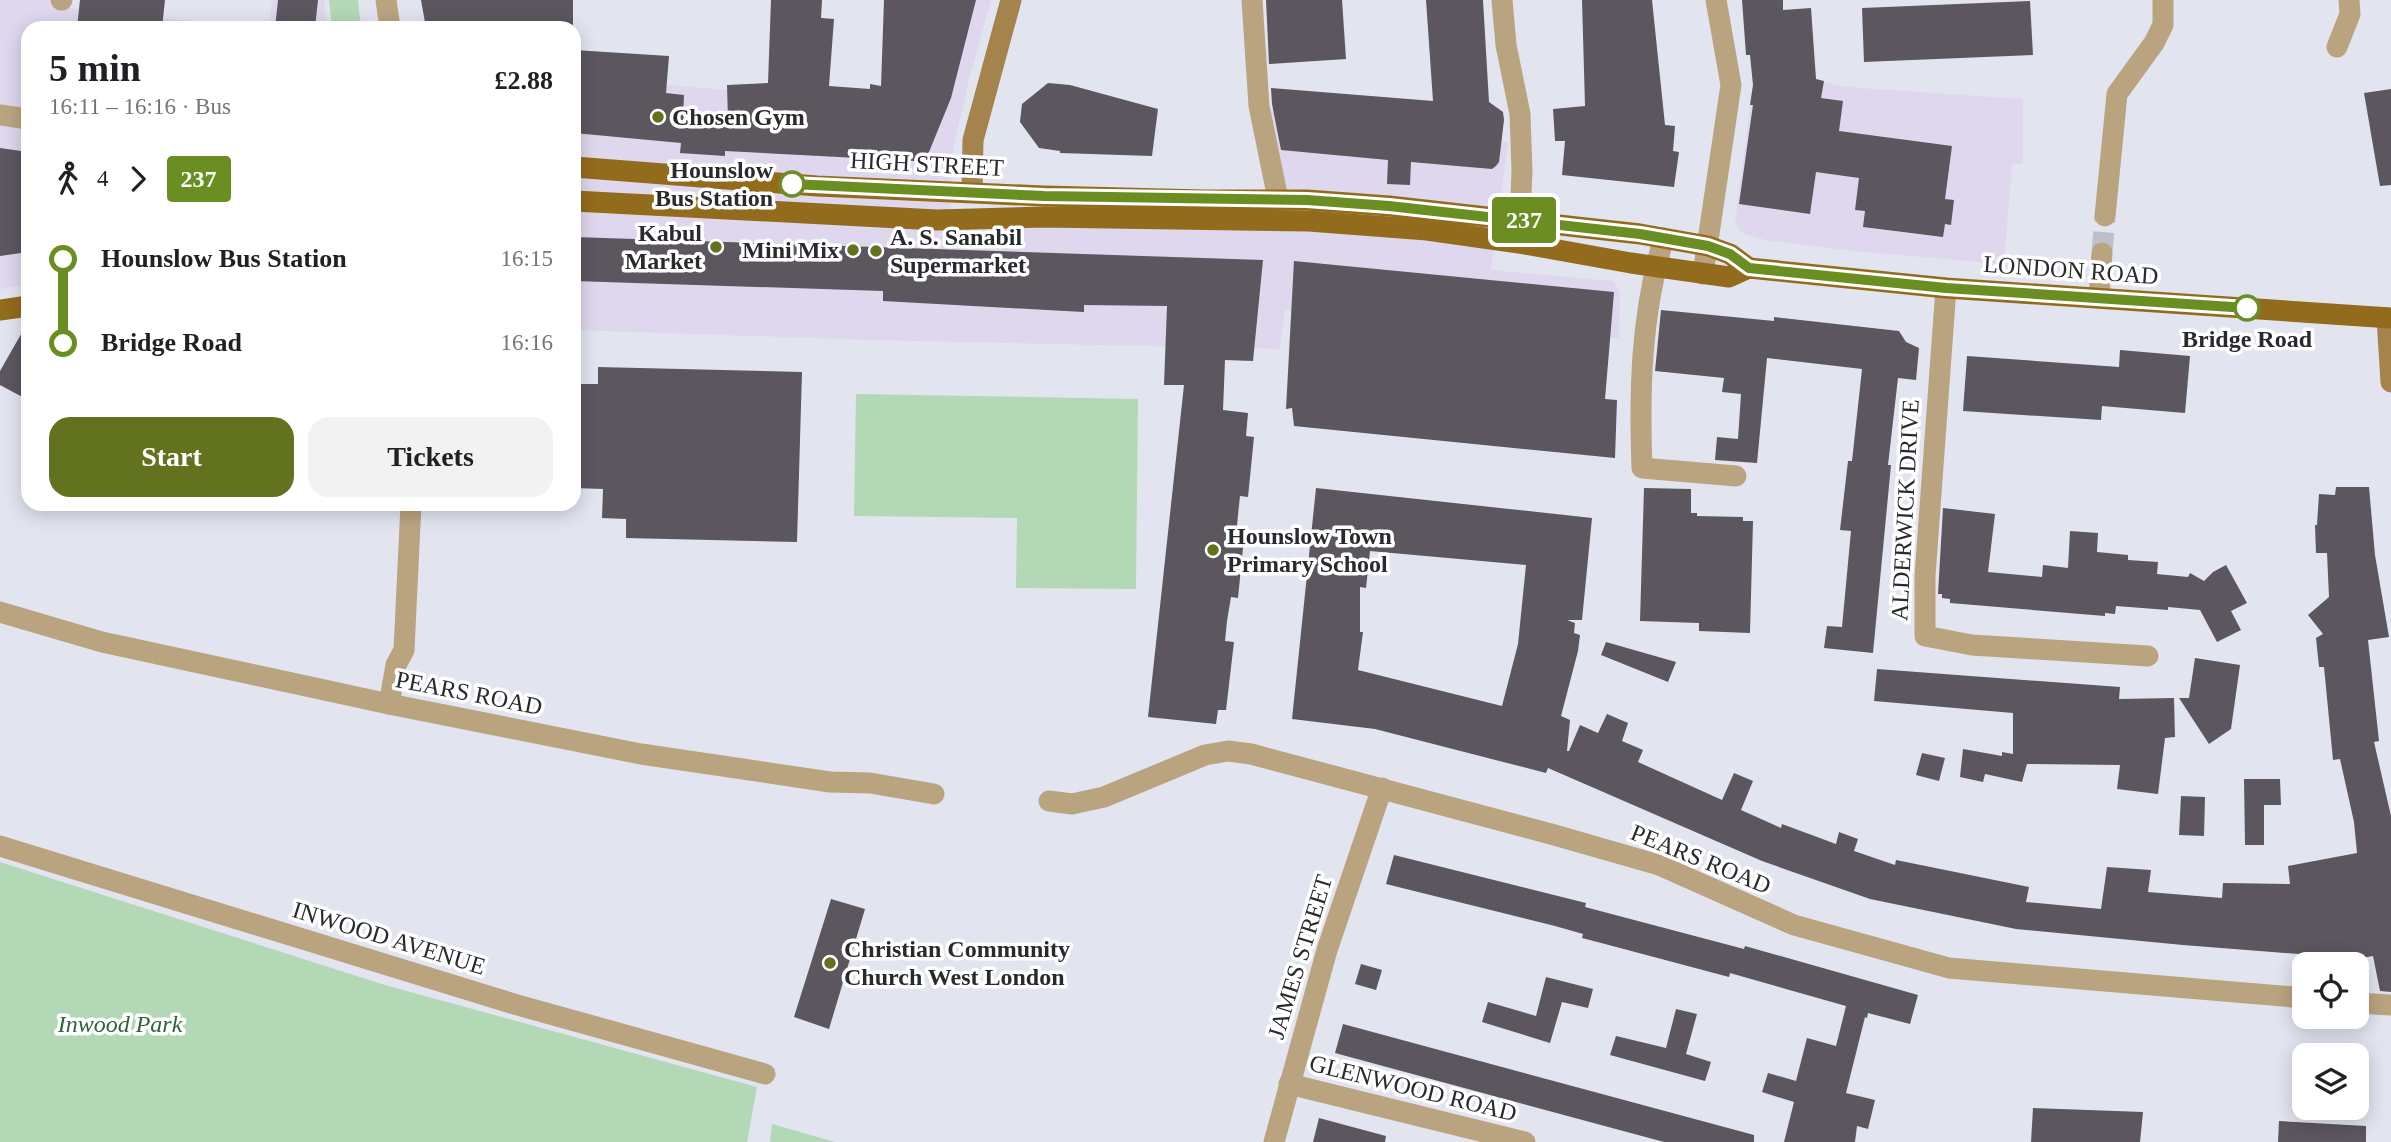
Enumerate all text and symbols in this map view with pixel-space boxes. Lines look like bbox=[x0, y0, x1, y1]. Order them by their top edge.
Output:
text: 5 min bbox=[49, 47, 141, 89]
text: £2.88 bbox=[495, 66, 553, 95]
text: 16:11 – 16:16 · Bus bbox=[49, 94, 231, 119]
place label: Chosen Gym bbox=[672, 104, 805, 130]
marker: Chosen Gym bbox=[650, 109, 666, 125]
street label: HIGH STREET bbox=[849, 147, 1005, 181]
place label: Hounslow Bus Station bbox=[655, 157, 774, 211]
icon: walk bbox=[49, 160, 87, 198]
icon: forward bbox=[119, 160, 157, 198]
text: 4 bbox=[97, 166, 109, 191]
text: 237 bbox=[181, 166, 217, 192]
marker: Hounslow Bus Station bbox=[779, 171, 805, 197]
line badge: 237 bbox=[1484, 197, 1564, 243]
text: 237 bbox=[1506, 207, 1542, 233]
place label: Kabul Market bbox=[625, 220, 702, 274]
place label: A. S. Sanabil Supermarket bbox=[890, 224, 1026, 278]
place label: Mini Mix bbox=[742, 237, 839, 263]
marker: Kabul Market bbox=[708, 239, 724, 255]
marker: Mini Mix bbox=[845, 242, 861, 258]
marker: A. S. Sanabil Supermarket bbox=[868, 243, 884, 259]
text: Hounslow Bus Station bbox=[101, 244, 347, 273]
text: 16:15 bbox=[501, 246, 553, 271]
street label: LONDON ROAD bbox=[1983, 251, 2159, 289]
marker: Bridge Road bbox=[2234, 295, 2260, 321]
place label: Bridge Road bbox=[2182, 326, 2313, 352]
text: Bridge Road bbox=[101, 328, 242, 357]
text: 16:16 bbox=[501, 330, 553, 355]
street label: ALDERWICK DRIVE bbox=[1886, 398, 1924, 622]
button: Start bbox=[49, 417, 294, 497]
button: Tickets bbox=[308, 417, 553, 497]
place label: Hounslow Town Primary School bbox=[1227, 523, 1392, 577]
marker: Hounslow Town Primary School bbox=[1205, 542, 1221, 558]
street label: PEARS ROAD bbox=[394, 666, 544, 720]
street label: PEARS ROAD bbox=[1627, 819, 1775, 899]
street label: JAMES STREET bbox=[1263, 872, 1337, 1042]
street label: INWOOD AVENUE bbox=[289, 896, 489, 980]
place label: Christian Community Church West London bbox=[844, 936, 1070, 990]
map controls bbox=[2292, 952, 2369, 1120]
button: locate bbox=[2292, 952, 2369, 1029]
marker: Christian Community Church West London bbox=[822, 955, 838, 971]
park label: Inwood Park bbox=[57, 1011, 183, 1037]
button: layers bbox=[2292, 1043, 2369, 1120]
street label: GLENWOOD ROAD bbox=[1307, 1050, 1519, 1126]

